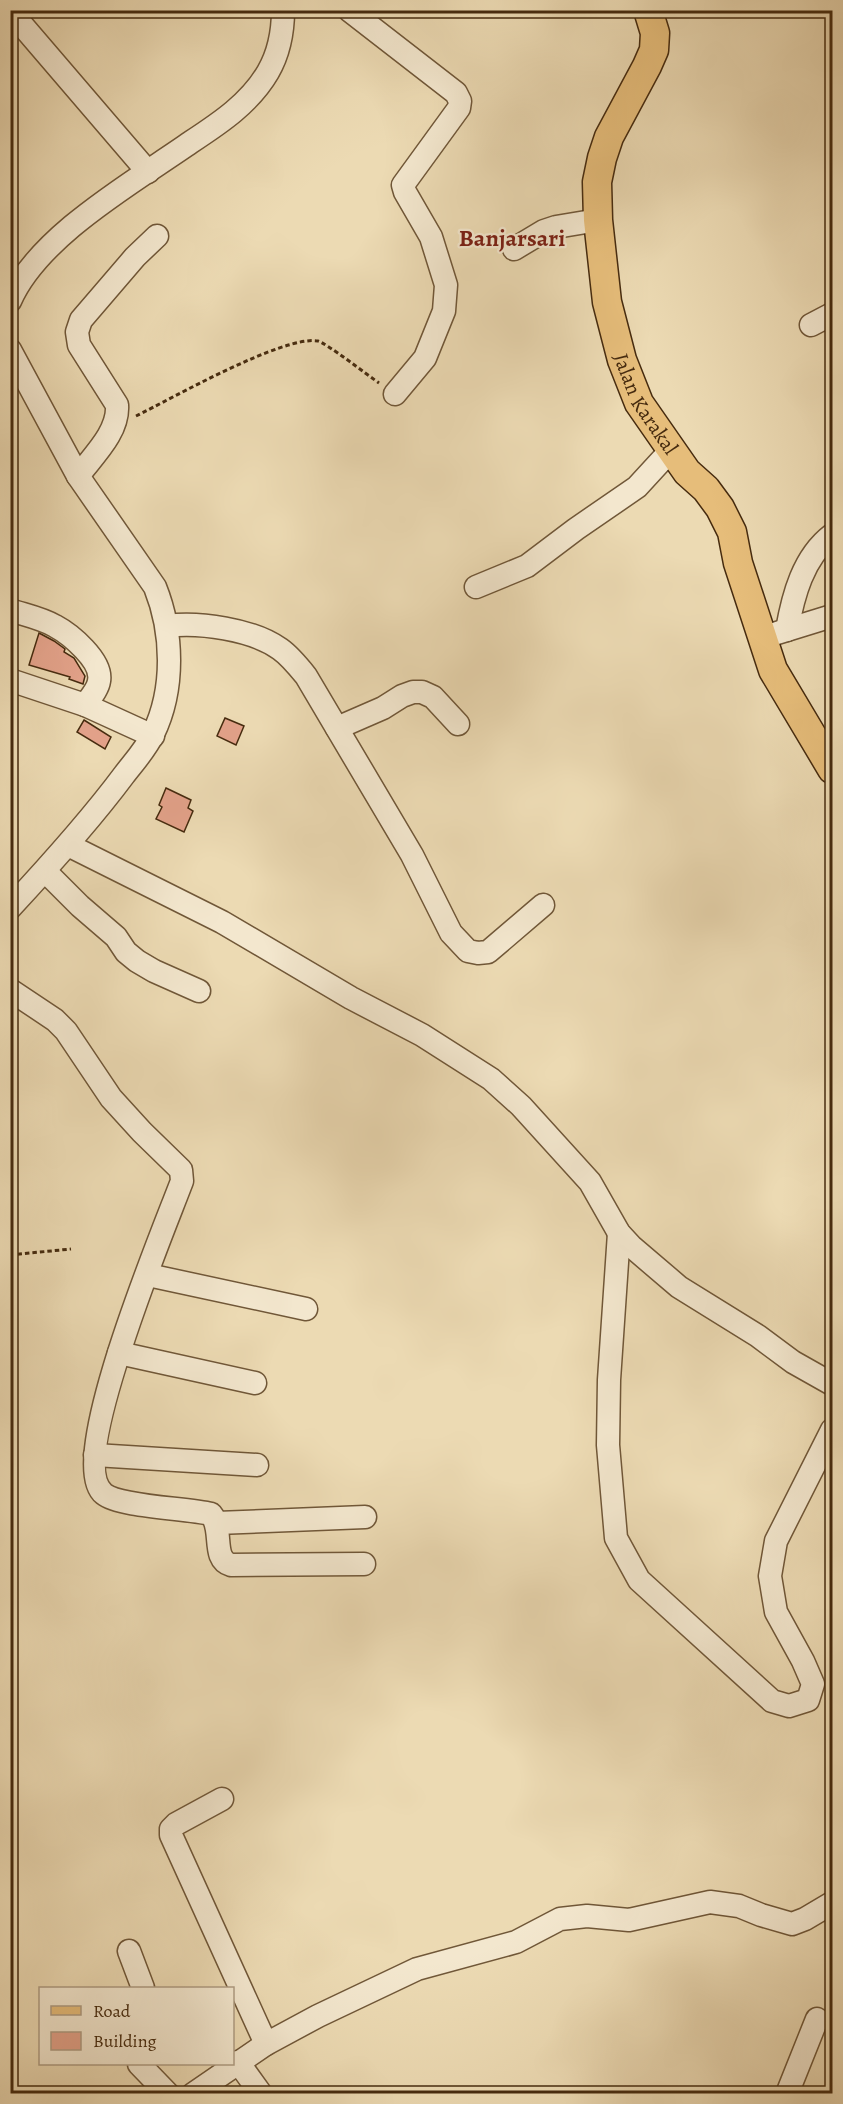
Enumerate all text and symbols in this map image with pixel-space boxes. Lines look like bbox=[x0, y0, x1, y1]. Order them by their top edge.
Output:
district label: Banjarsari bbox=[459, 222, 565, 254]
street label: Jalan Karakal bbox=[607, 351, 685, 460]
legend bbox=[39, 1987, 234, 2065]
text: Road bbox=[93, 1999, 131, 2023]
text: Building bbox=[93, 2029, 157, 2053]

